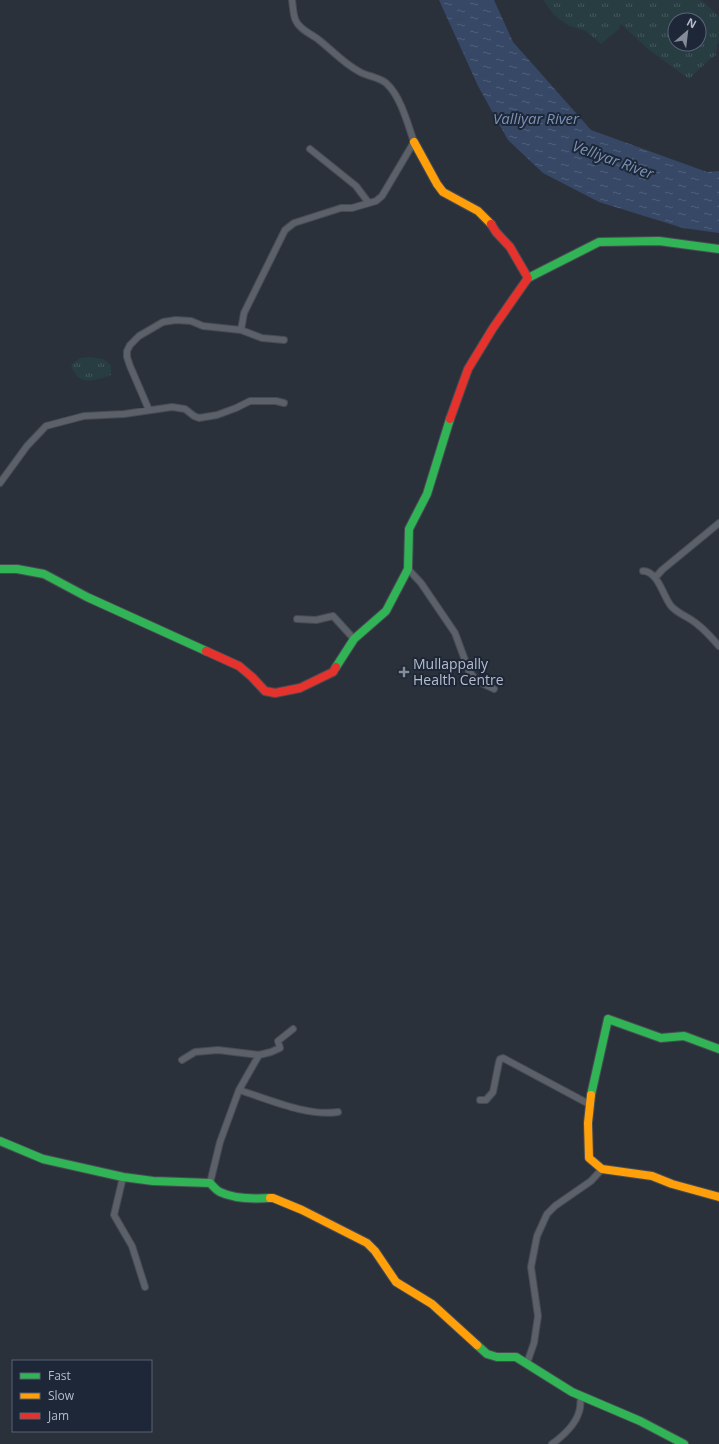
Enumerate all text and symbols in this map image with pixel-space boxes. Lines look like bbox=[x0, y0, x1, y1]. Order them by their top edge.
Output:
north arrow bbox=[667, 12, 707, 52]
text: N bbox=[684, 14, 699, 31]
water label: Valliyar River bbox=[493, 108, 580, 128]
water label: Velliyar River bbox=[570, 135, 658, 183]
place label: Mullappally Health Centre bbox=[413, 654, 504, 689]
marker: Mullappally Health Centre bbox=[398, 666, 410, 678]
legend bbox=[12, 1360, 152, 1432]
text: Fast bbox=[48, 1367, 71, 1384]
text: Slow bbox=[48, 1387, 75, 1404]
text: Jam bbox=[47, 1407, 69, 1424]

